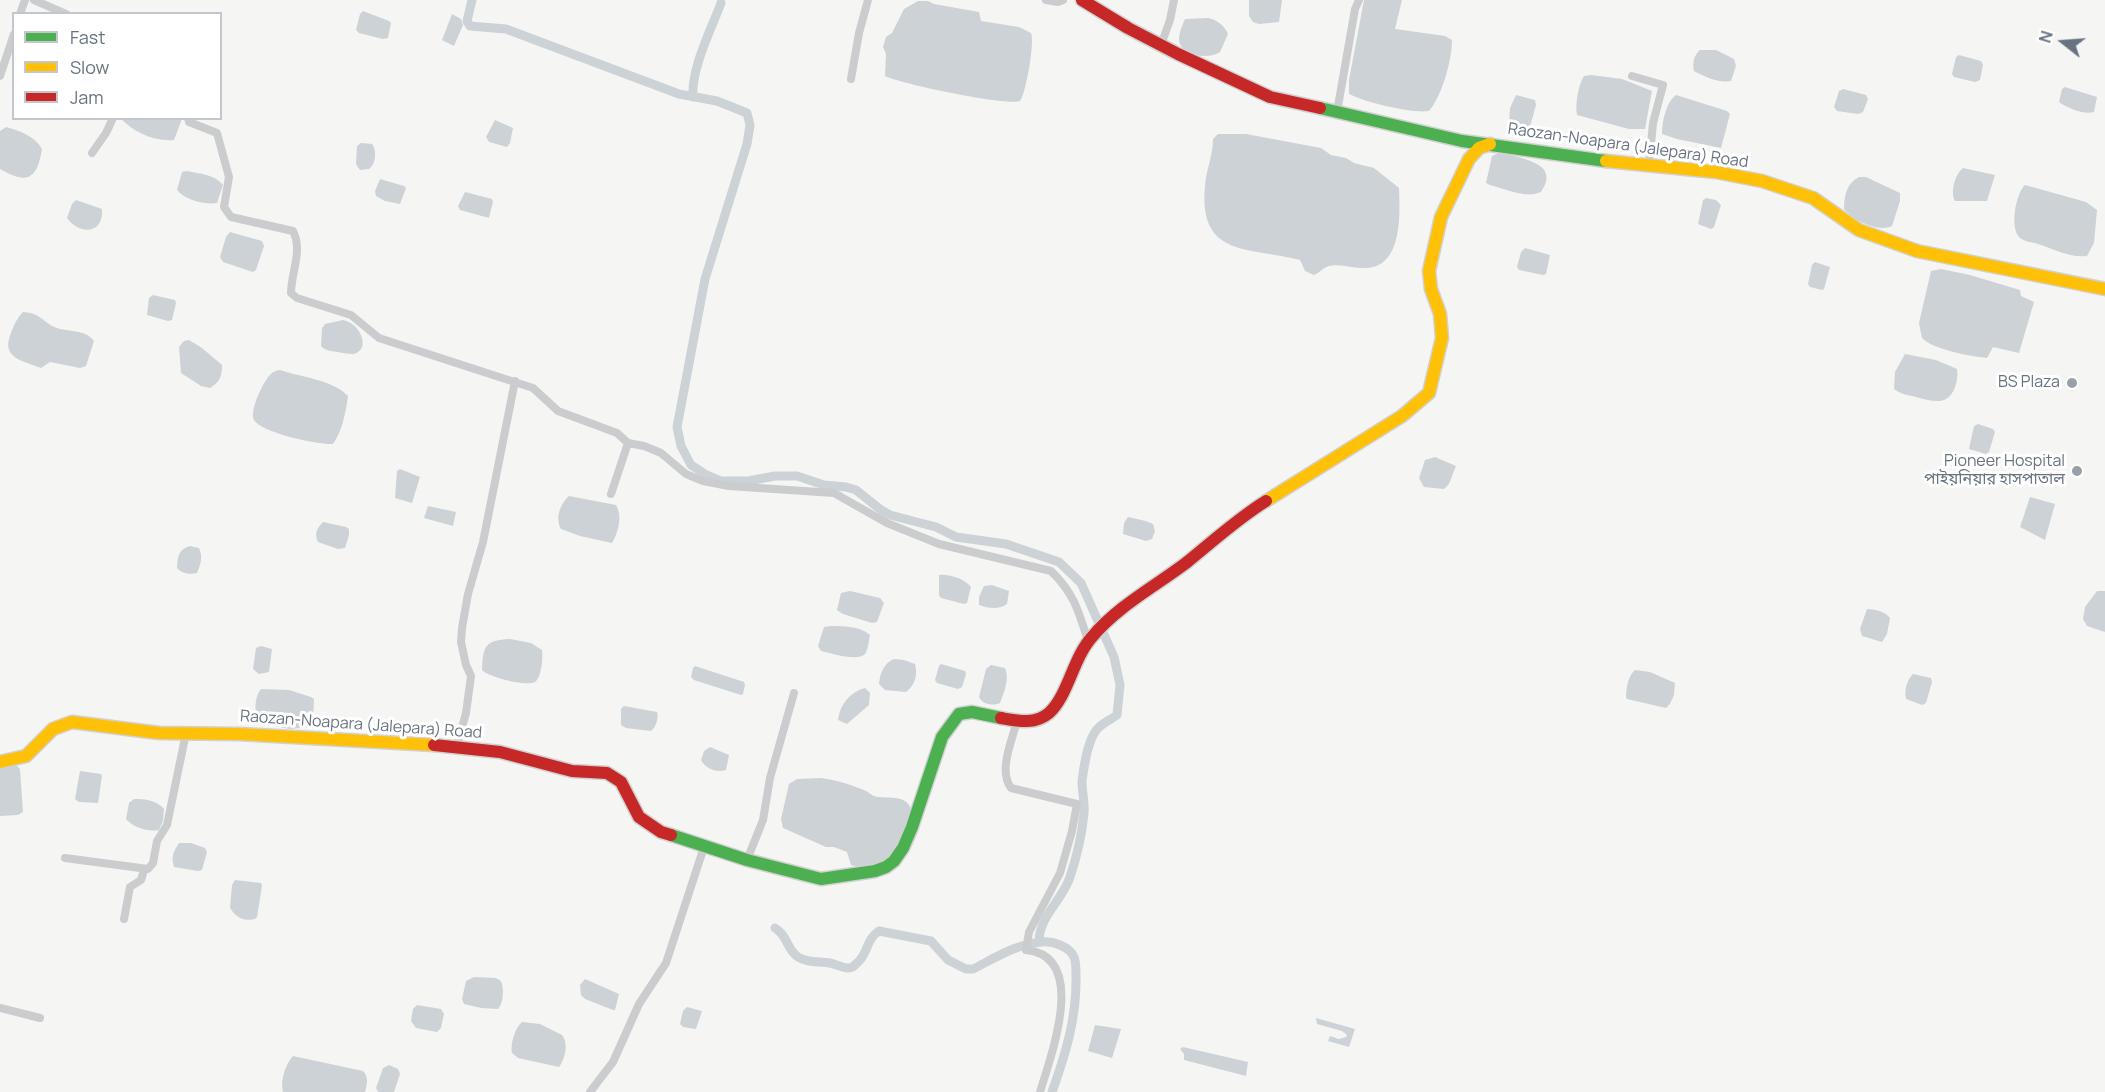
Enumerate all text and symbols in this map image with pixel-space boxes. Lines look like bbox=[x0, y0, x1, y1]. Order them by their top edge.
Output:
legend bbox=[12, 12, 222, 120]
north arrow bbox=[2033, 12, 2093, 72]
text: Fast bbox=[70, 25, 105, 49]
text: N bbox=[2034, 28, 2058, 45]
text: Slow bbox=[70, 55, 109, 79]
text: Jam bbox=[70, 85, 104, 109]
street label: Raozan-Noapara (Jalepara) Road bbox=[1506, 120, 1750, 172]
place label: BS Plaza bbox=[1998, 373, 2060, 393]
marker: BS Plaza bbox=[2065, 376, 2079, 390]
place label: Pioneer Hospital পাইয়নিয়ার হাসপাতাল bbox=[1924, 452, 2065, 490]
marker: Pioneer Hospital পাইয়নিয়ার হাসপাতাল bbox=[2070, 464, 2084, 478]
street label: Raozan-Noapara (Jalepara) Road bbox=[239, 707, 483, 743]

